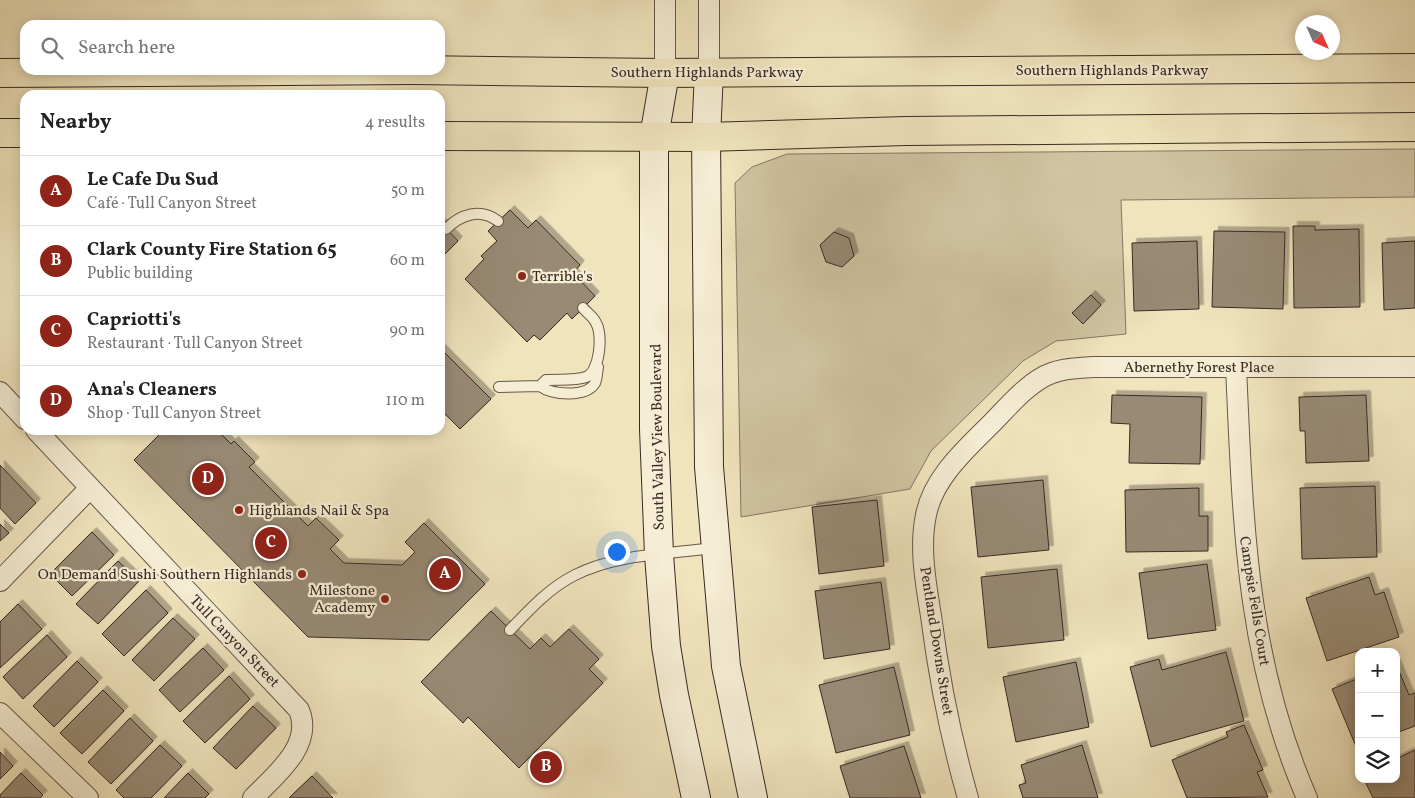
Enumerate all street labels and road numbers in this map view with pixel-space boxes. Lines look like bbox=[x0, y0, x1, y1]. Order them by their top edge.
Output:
street label: Southern Highlands Parkway bbox=[1016, 61, 1208, 82]
street label: Southern Highlands Parkway bbox=[611, 63, 803, 84]
street label: South Valley View Boulevard bbox=[646, 344, 671, 530]
street label: Abernethy Forest Place bbox=[1124, 358, 1274, 379]
street label: Campsie Fells Court bbox=[1233, 535, 1274, 668]
street label: Pentland Downs Street bbox=[913, 565, 958, 717]
street label: Tull Canyon Street bbox=[184, 591, 284, 693]

